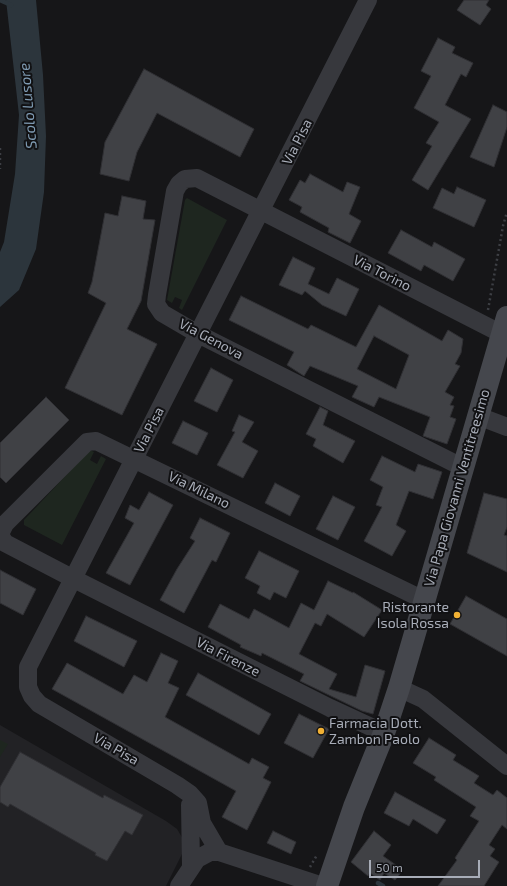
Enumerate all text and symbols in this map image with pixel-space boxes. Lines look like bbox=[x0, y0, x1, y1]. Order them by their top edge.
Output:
water label: Scolo Lusore bbox=[15, 62, 41, 150]
street label: Via Pisa bbox=[278, 116, 316, 168]
street label: Via Torino bbox=[350, 251, 414, 295]
street label: Via Genova bbox=[176, 315, 246, 363]
street label: Via Papa Giovanni Ventitreesimo bbox=[421, 387, 493, 589]
street label: Via Pisa bbox=[130, 404, 168, 456]
street label: Via Milano bbox=[165, 468, 233, 512]
place label: Ristorante Isola Rossa bbox=[377, 599, 449, 632]
marker: Ristorante Isola Rossa bbox=[452, 610, 462, 620]
street label: Via Firenze bbox=[193, 634, 263, 680]
place label: Farmacia Dott. Zambon Paolo bbox=[329, 715, 422, 748]
marker: Farmacia Dott. Zambon Paolo bbox=[316, 726, 326, 736]
street label: Via Pisa bbox=[90, 729, 142, 769]
scale bar bbox=[371, 852, 482, 878]
text: 50 m bbox=[376, 860, 403, 874]

